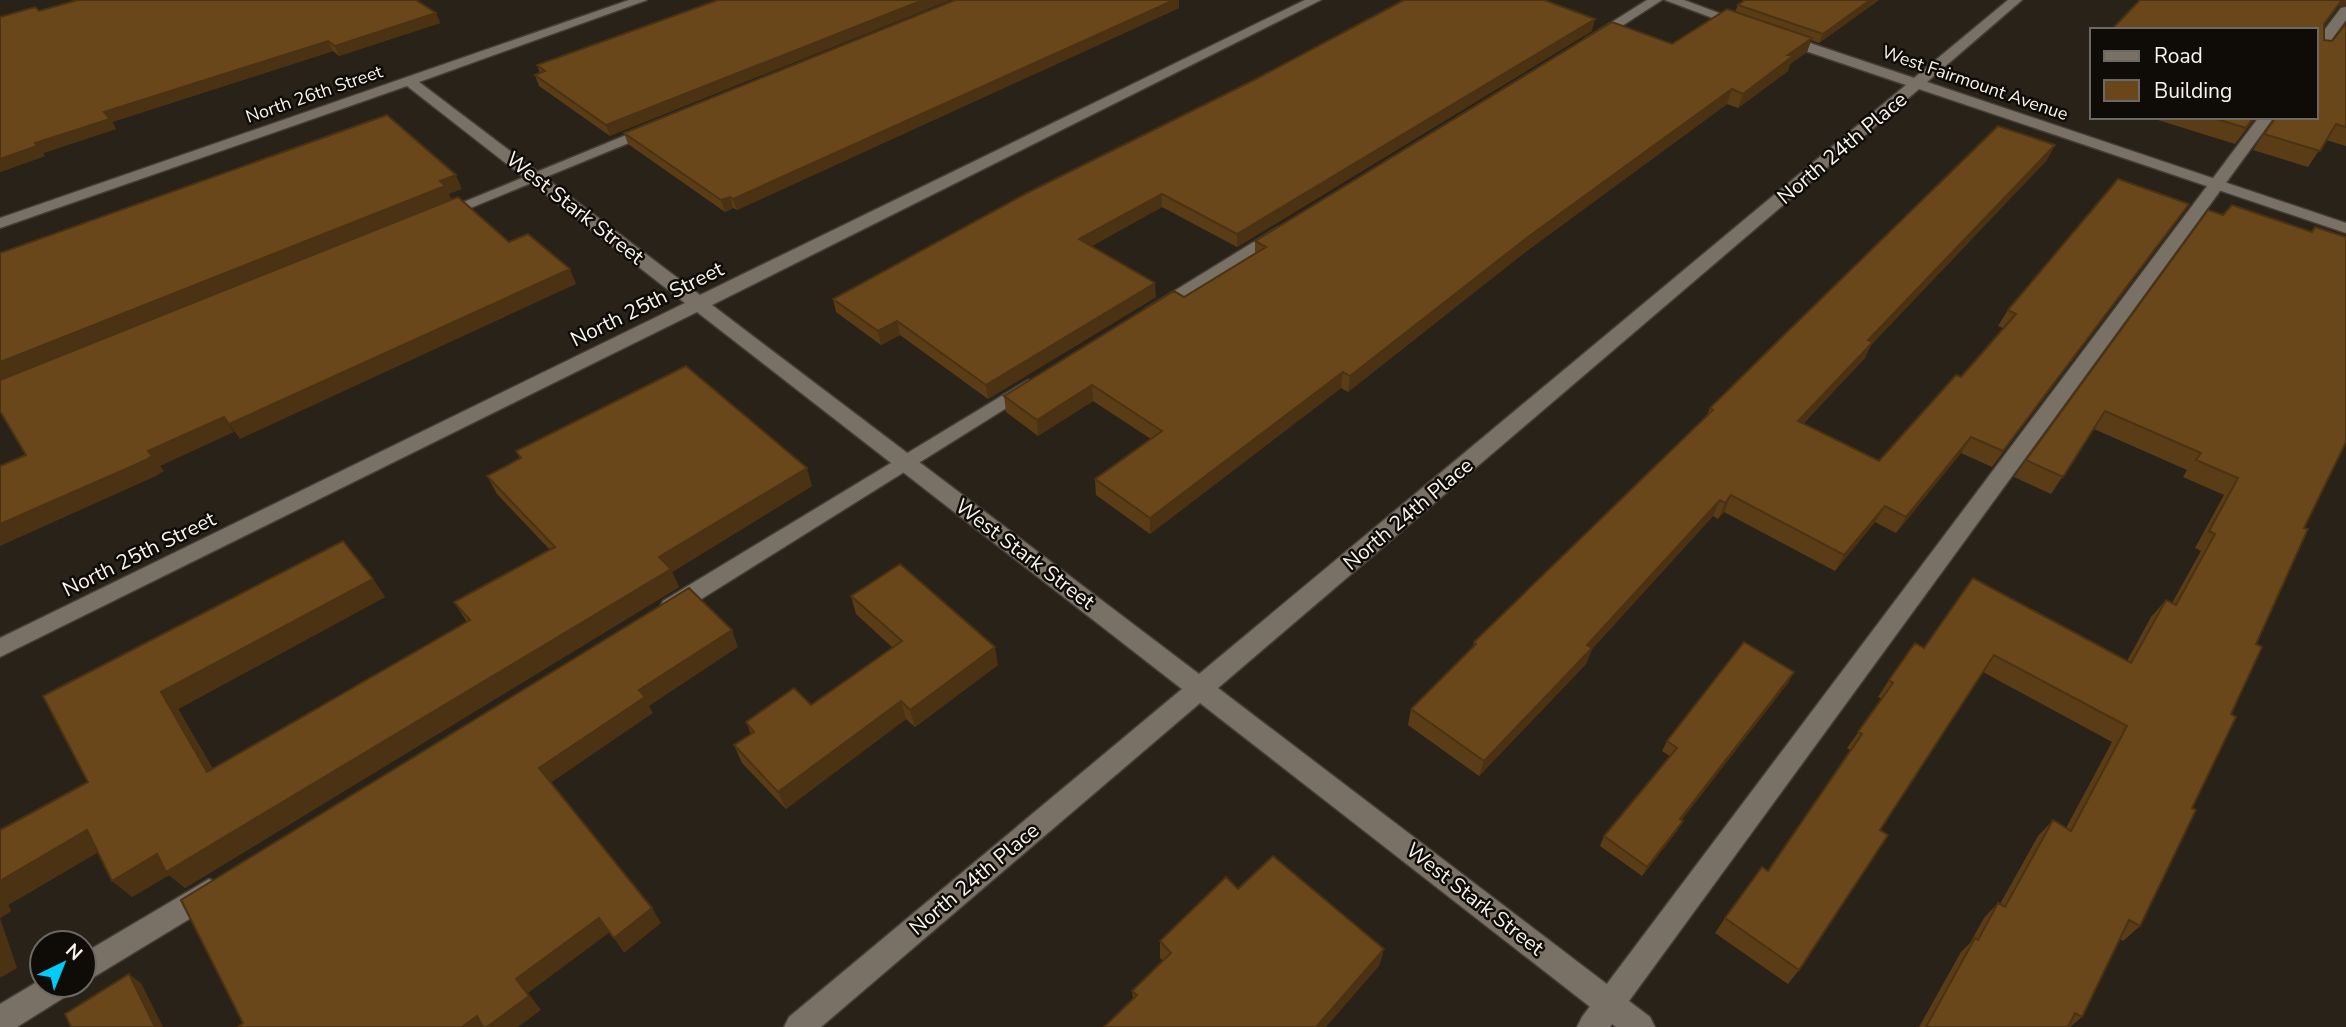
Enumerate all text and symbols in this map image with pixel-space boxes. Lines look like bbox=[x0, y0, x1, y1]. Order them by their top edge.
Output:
legend bbox=[2090, 28, 2318, 119]
street label: West Fairmount Avenue bbox=[1879, 40, 2071, 126]
text: Road bbox=[2154, 42, 2203, 70]
street label: North 26th Street bbox=[242, 59, 386, 129]
text: Building bbox=[2154, 77, 2232, 105]
street label: North 24th Place bbox=[1771, 85, 1913, 211]
street label: West Stark Street bbox=[500, 145, 650, 271]
street label: North 25th Street bbox=[566, 255, 729, 353]
street label: North 24th Place bbox=[1337, 451, 1479, 577]
street label: West Stark Street bbox=[950, 492, 1101, 616]
street label: North 25th Street bbox=[58, 505, 221, 603]
street label: North 24th Place bbox=[903, 816, 1045, 942]
street label: West Stark Street bbox=[1400, 836, 1550, 962]
north arrow bbox=[28, 929, 98, 999]
text: N bbox=[60, 938, 88, 967]

